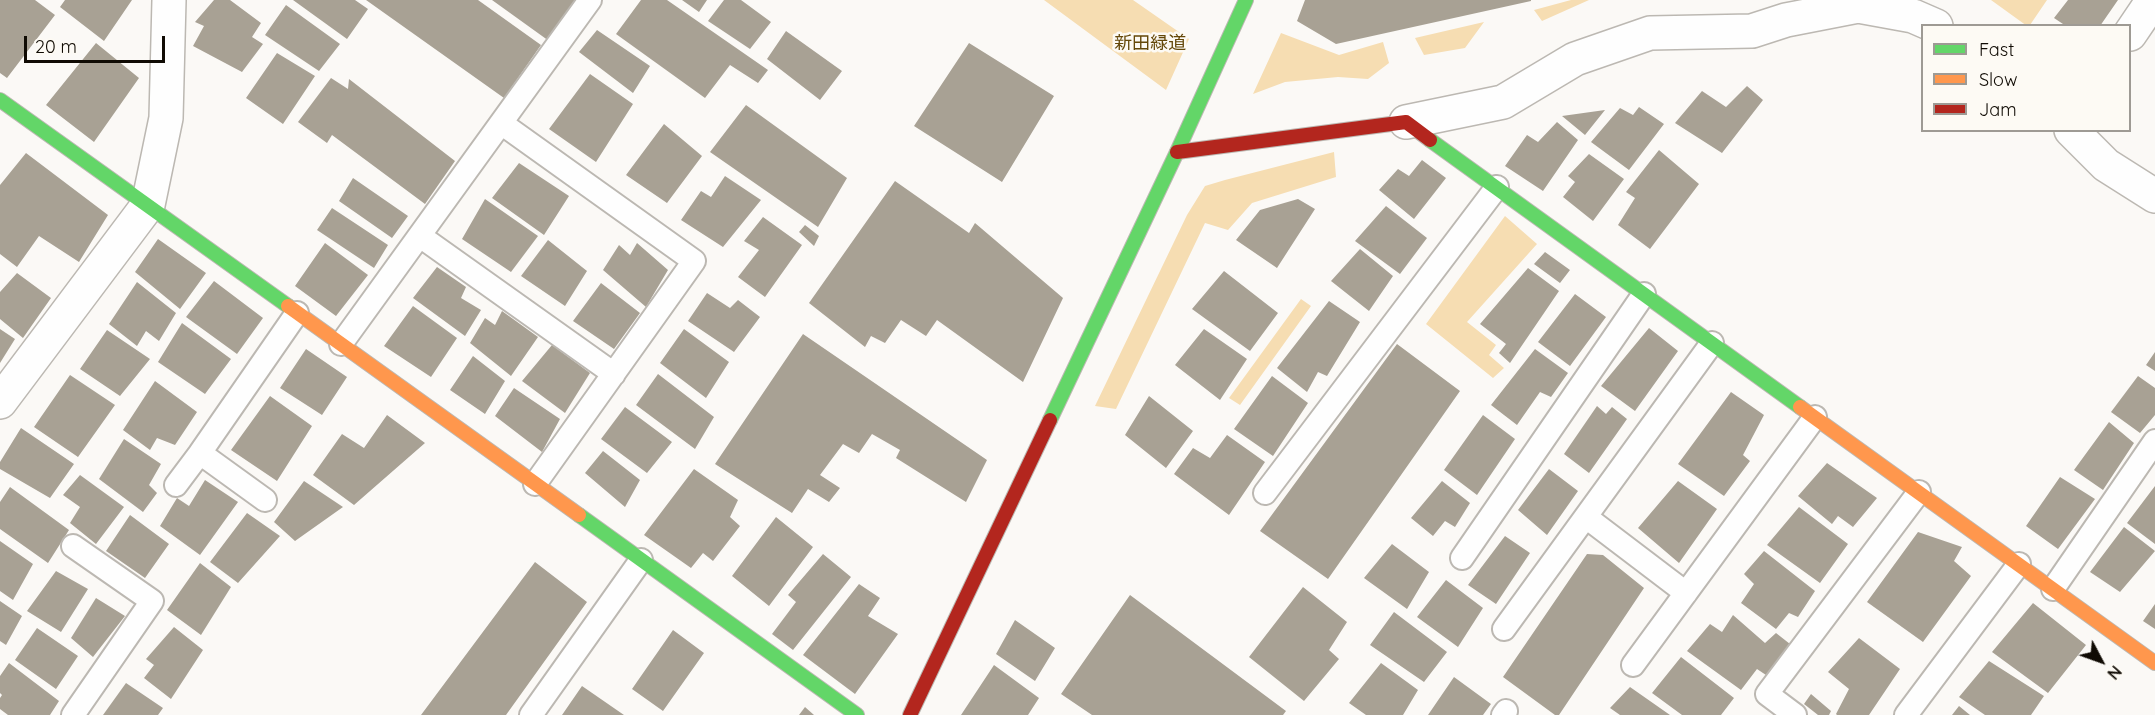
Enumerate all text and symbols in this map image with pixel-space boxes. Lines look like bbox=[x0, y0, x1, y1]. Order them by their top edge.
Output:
scale bar bbox=[27, 24, 168, 62]
legend bbox=[1921, 24, 2131, 132]
park label: 新田緑道 bbox=[1114, 33, 1186, 55]
text: 20 m bbox=[35, 35, 77, 58]
text: Fast bbox=[1979, 38, 2014, 61]
text: Slow bbox=[1979, 68, 2017, 91]
text: Jam bbox=[1979, 98, 2017, 121]
north arrow bbox=[2071, 631, 2131, 691]
text: N bbox=[2103, 662, 2126, 684]

